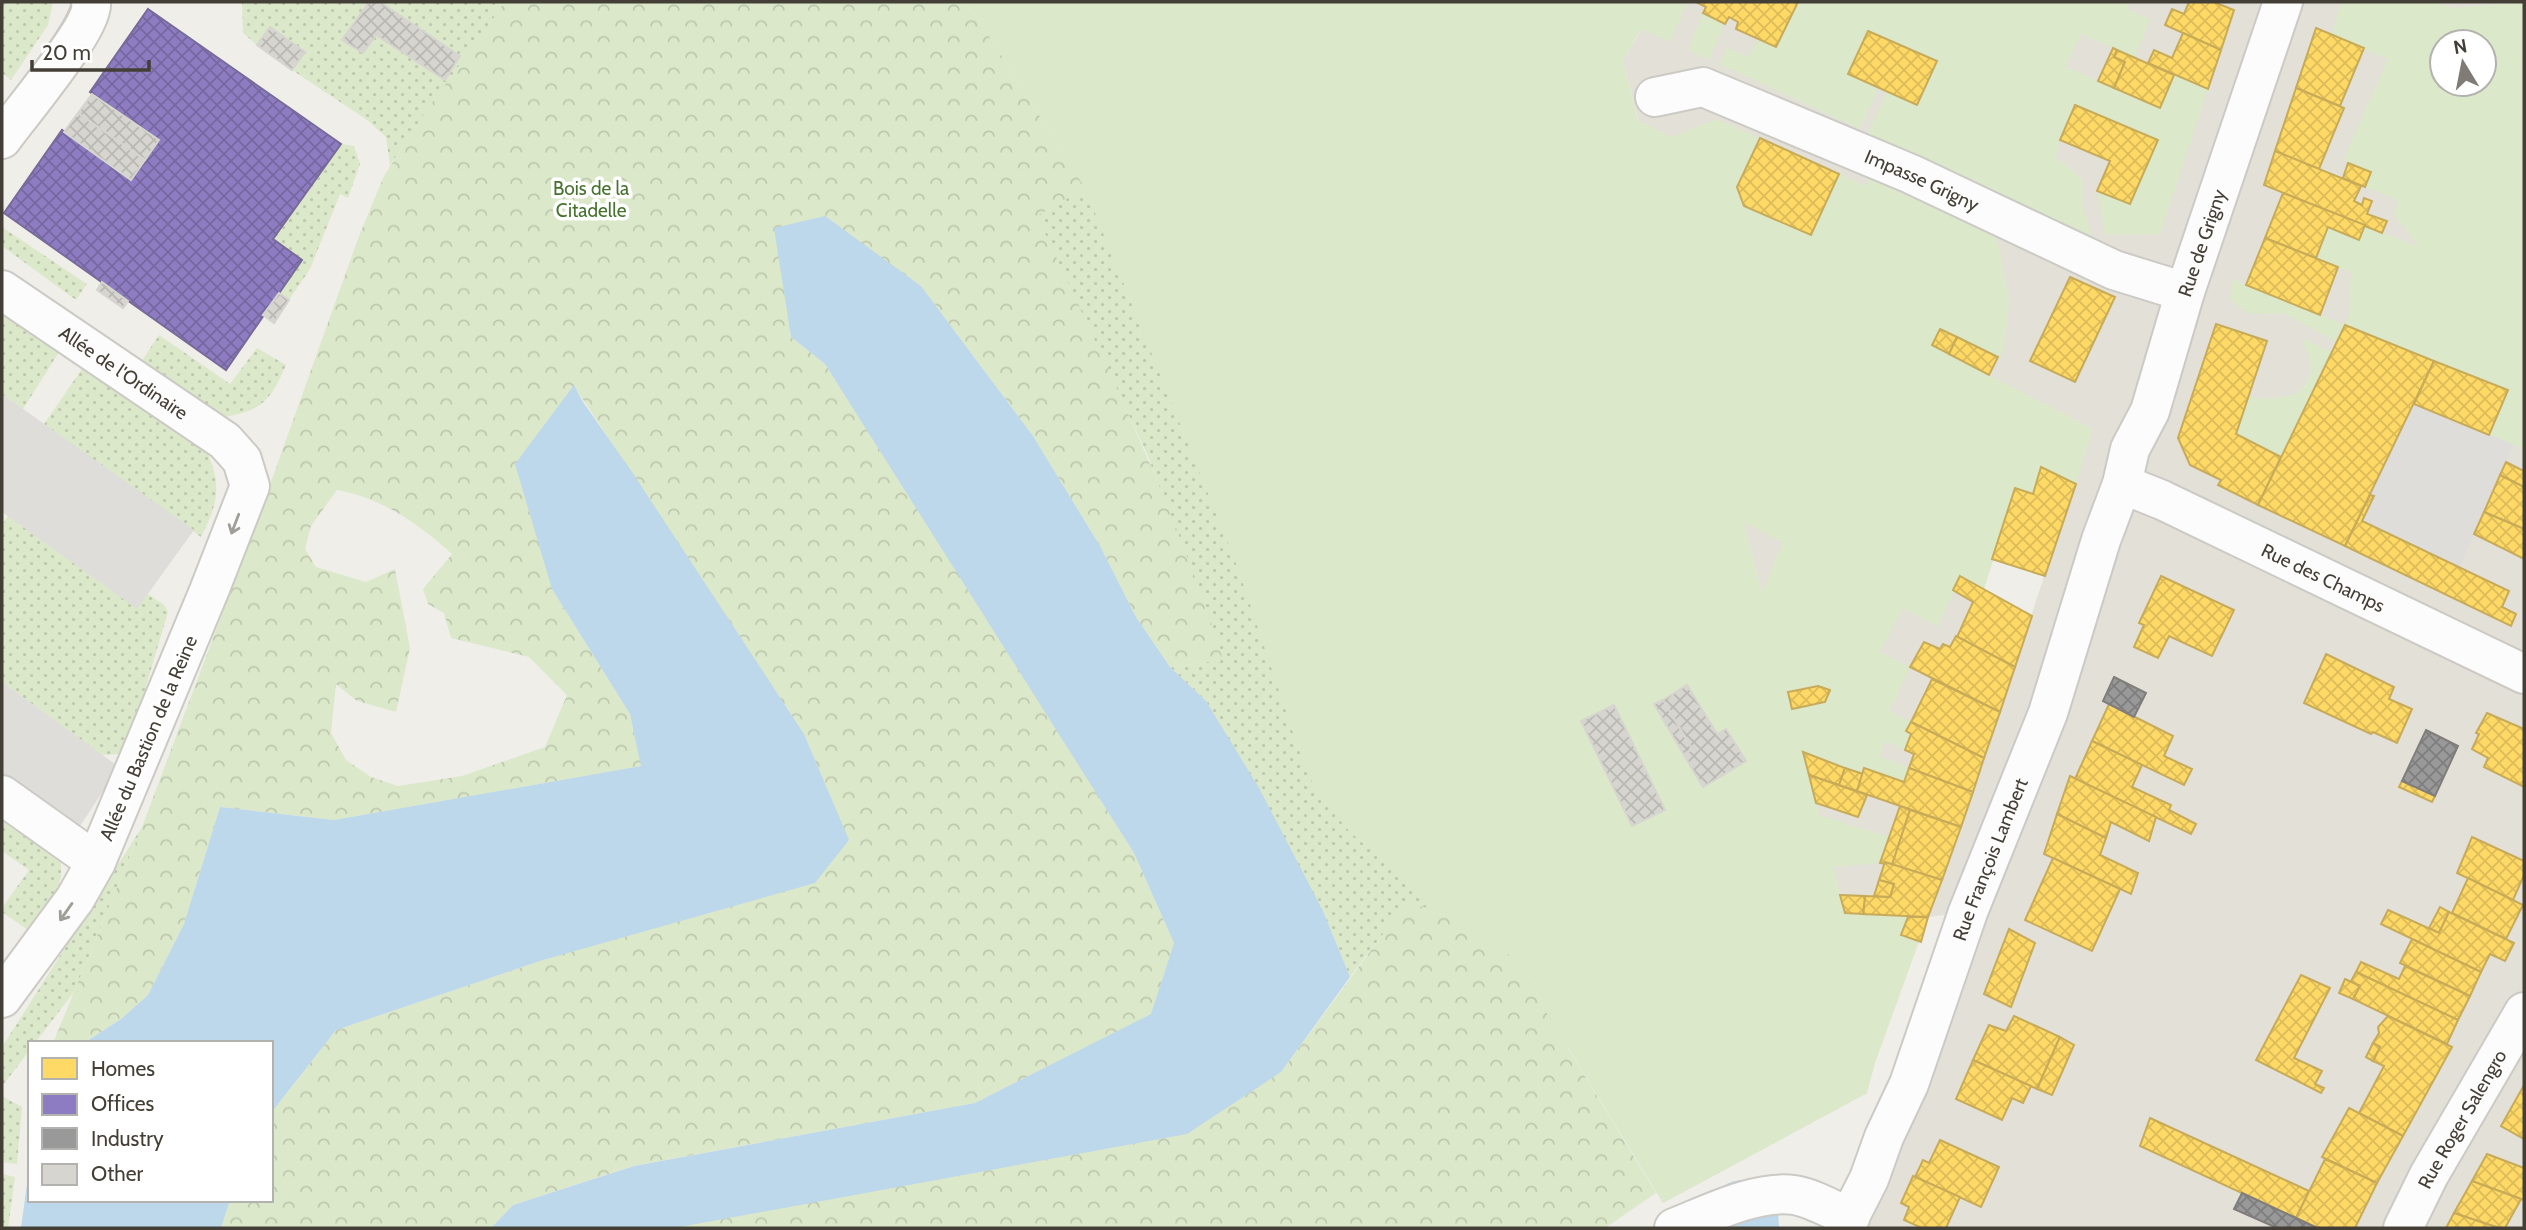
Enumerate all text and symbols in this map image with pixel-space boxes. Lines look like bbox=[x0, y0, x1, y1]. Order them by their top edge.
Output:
scale bar bbox=[32, 28, 149, 72]
north arrow bbox=[2428, 28, 2498, 98]
text: N bbox=[2452, 34, 2469, 59]
text: 20 m bbox=[42, 40, 91, 65]
street label: Impasse Grigny bbox=[1861, 145, 1983, 217]
park label: Bois de la Citadelle bbox=[553, 177, 629, 222]
street label: Rue de Grigny bbox=[2173, 186, 2231, 300]
street label: Allée de l'Ordinaire bbox=[55, 321, 192, 425]
one-way arrow bbox=[228, 513, 240, 534]
street label: Rue des Champs bbox=[2258, 539, 2389, 617]
street label: Allée du Bastion de la Reine bbox=[95, 632, 202, 844]
street label: Rue François Lambert bbox=[1948, 774, 2033, 944]
one-way arrow bbox=[59, 902, 73, 921]
legend bbox=[28, 1041, 273, 1202]
street label: Rue Roger Salengro bbox=[2413, 1046, 2512, 1192]
text: Homes bbox=[91, 1056, 155, 1081]
text: Offices bbox=[91, 1091, 155, 1116]
text: Industry bbox=[91, 1126, 164, 1151]
text: Other bbox=[91, 1161, 143, 1186]

